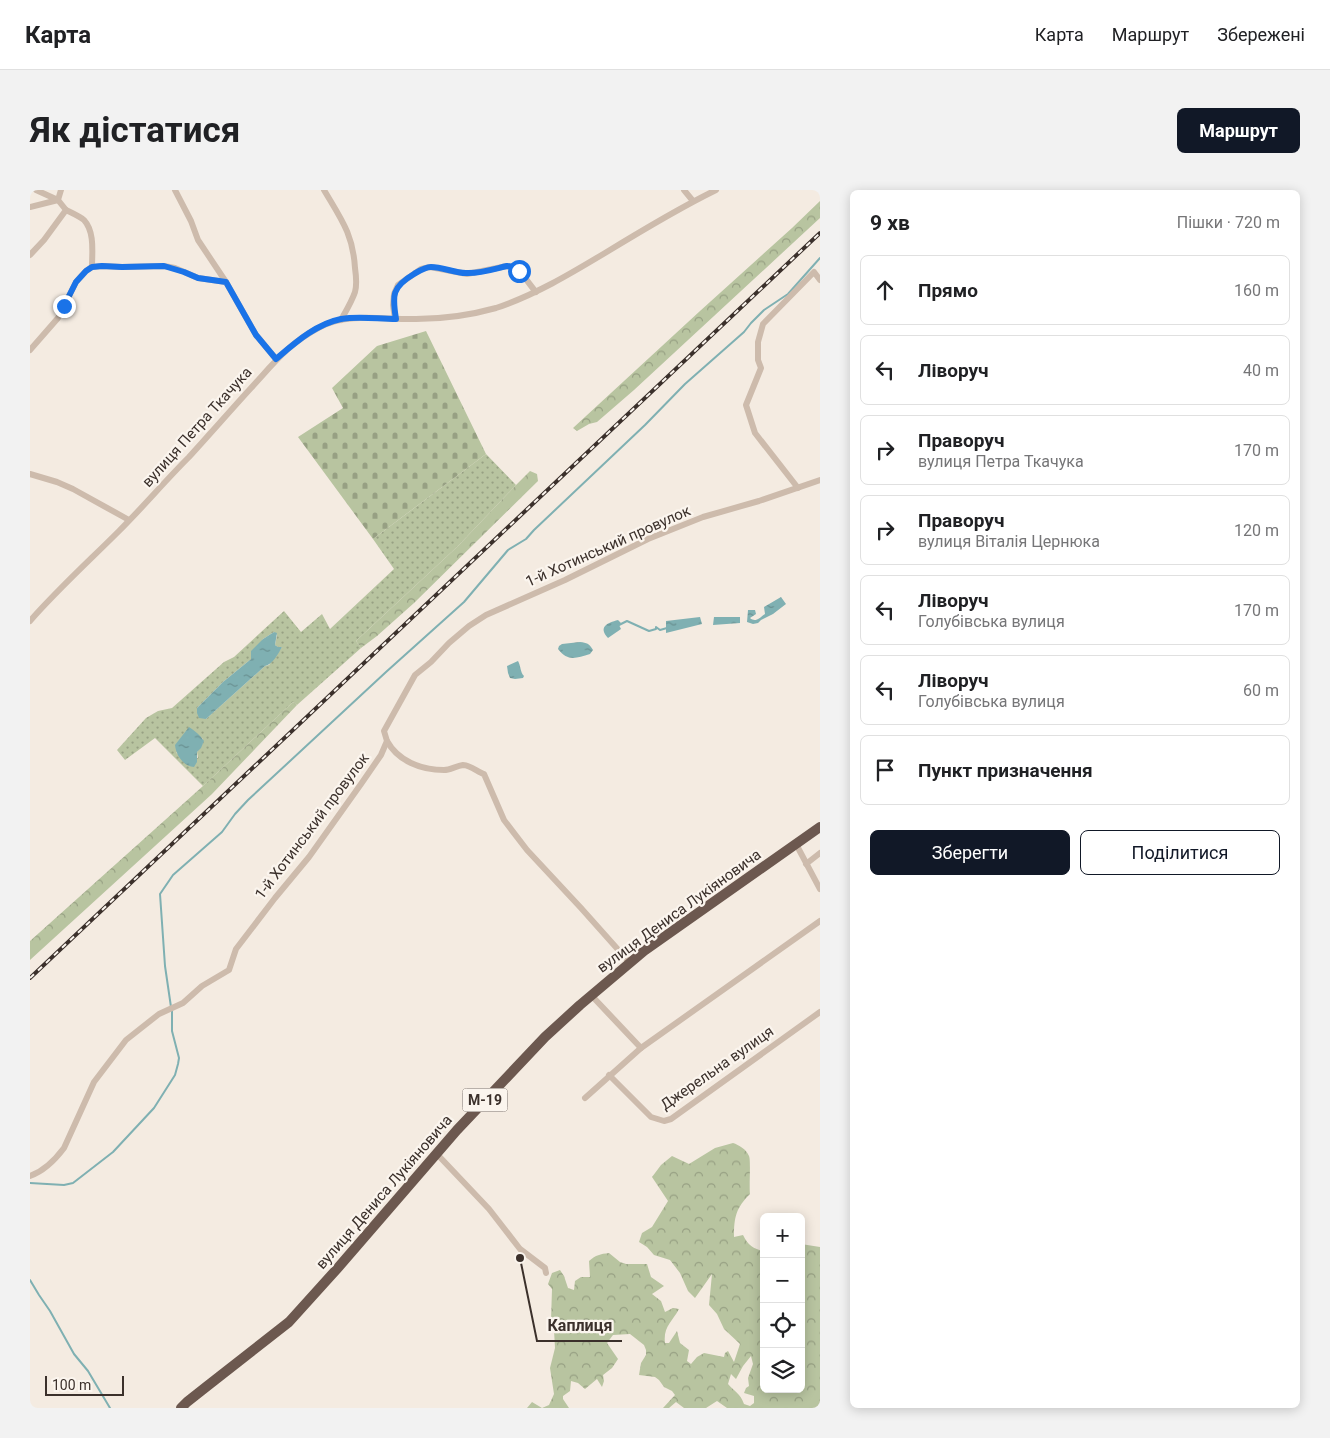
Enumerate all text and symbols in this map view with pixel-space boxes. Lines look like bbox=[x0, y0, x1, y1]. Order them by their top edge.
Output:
text: Карта bbox=[25, 21, 91, 49]
text: Карта bbox=[1035, 24, 1084, 45]
text: Маршрут bbox=[1112, 24, 1189, 45]
text: Збережені bbox=[1217, 24, 1305, 45]
button: Маршрут bbox=[1177, 108, 1300, 153]
text: Як дістатися bbox=[30, 110, 240, 151]
text: 9 хв bbox=[870, 211, 910, 235]
text: Пішки · 720 m bbox=[1177, 213, 1280, 232]
route start bbox=[508, 260, 531, 283]
icon: ahead bbox=[871, 276, 899, 304]
text: Прямо bbox=[918, 279, 978, 302]
text: 160 m bbox=[1234, 281, 1279, 300]
route end bbox=[53, 295, 76, 318]
icon: left bbox=[871, 356, 899, 384]
text: Ліворуч bbox=[918, 359, 989, 382]
text: 40 m bbox=[1243, 361, 1279, 380]
street label: вулиця Петра Ткачука bbox=[138, 363, 256, 491]
text: Праворуч bbox=[918, 429, 1004, 452]
icon: right bbox=[871, 436, 899, 464]
text: 170 m bbox=[1234, 441, 1279, 460]
text: вулиця Петра Ткачука bbox=[918, 452, 1084, 471]
street label: 1-й Хотинський провулок bbox=[523, 501, 693, 591]
text: Праворуч bbox=[918, 509, 1004, 532]
icon: right bbox=[871, 516, 899, 544]
text: 120 m bbox=[1234, 521, 1279, 540]
text: вулиця Віталія Цернюка bbox=[918, 532, 1100, 551]
text: Ліворуч bbox=[918, 589, 989, 612]
icon: left bbox=[871, 596, 899, 624]
text: 170 m bbox=[1234, 601, 1279, 620]
text: Голубівська вулиця bbox=[918, 612, 1065, 631]
text: Ліворуч bbox=[918, 669, 989, 692]
icon: left bbox=[871, 676, 899, 704]
text: 60 m bbox=[1243, 681, 1279, 700]
text: Голубівська вулиця bbox=[918, 692, 1065, 711]
street label: 1-й Хотинський провулок bbox=[251, 749, 373, 903]
icon: arrive bbox=[871, 756, 899, 784]
text: Пункт призначення bbox=[918, 759, 1093, 782]
button: Зберегти bbox=[870, 830, 1070, 875]
button: Поділитися bbox=[1080, 830, 1280, 875]
street label: вулиця Дениса Лукіяновича bbox=[593, 845, 765, 977]
street label: Джерельна вулиця bbox=[657, 1022, 777, 1114]
road number: М-19 bbox=[462, 1088, 508, 1112]
street label: вулиця Дениса Лукіяновича bbox=[312, 1111, 456, 1273]
map controls bbox=[760, 1213, 805, 1393]
button: + bbox=[760, 1213, 805, 1258]
button: − bbox=[760, 1258, 805, 1303]
button: locate bbox=[760, 1303, 805, 1348]
callout: Каплиця bbox=[537, 1310, 622, 1341]
text: Каплиця bbox=[548, 1316, 612, 1335]
button: layers bbox=[760, 1348, 805, 1393]
scale bar bbox=[45, 1373, 124, 1396]
text: 100 m bbox=[52, 1377, 91, 1393]

